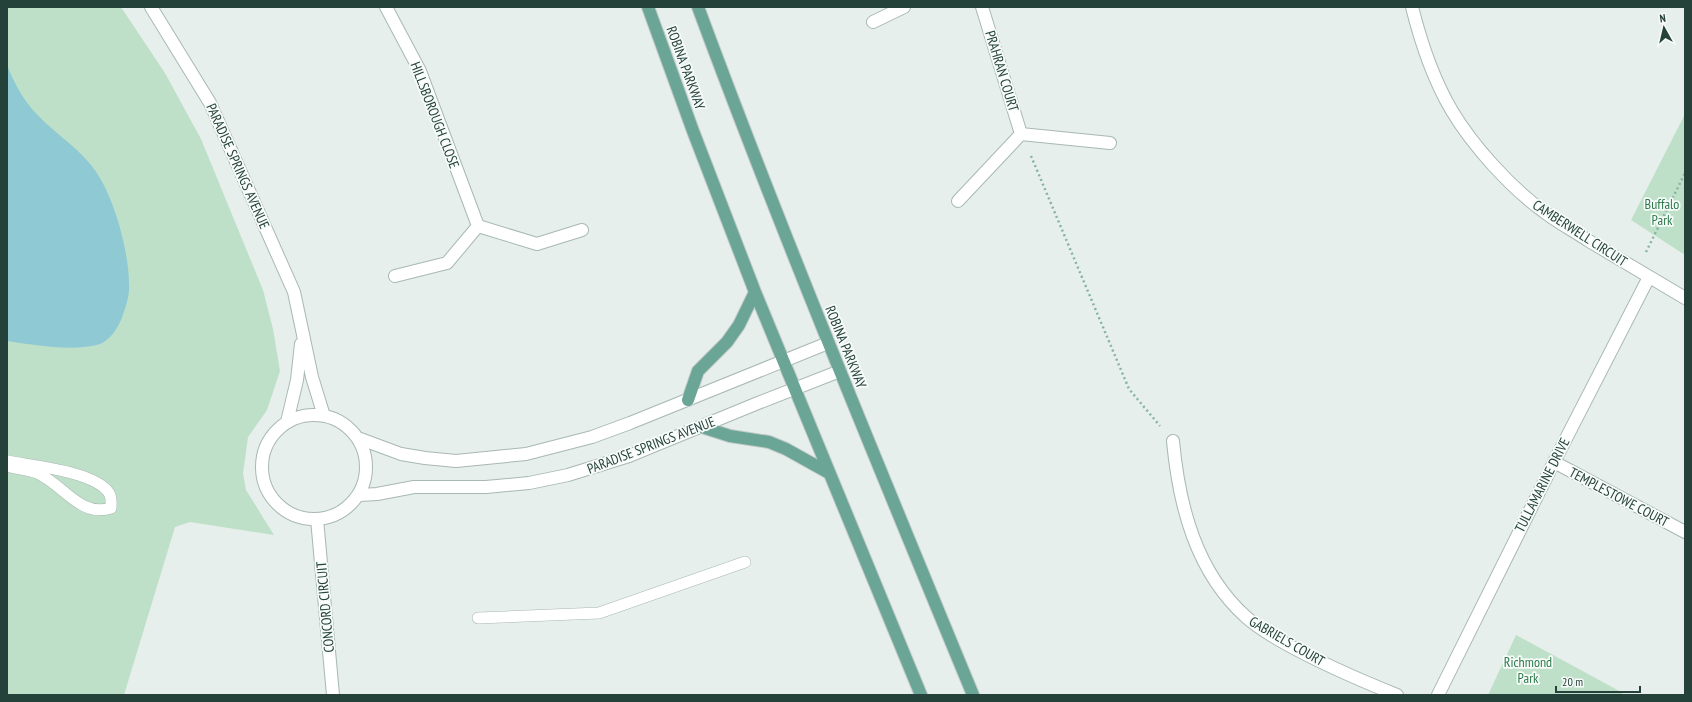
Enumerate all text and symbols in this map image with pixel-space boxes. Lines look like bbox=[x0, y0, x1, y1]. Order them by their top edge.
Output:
north arrow bbox=[1644, 8, 1684, 48]
text: N bbox=[1659, 11, 1667, 25]
street label: ROBINA PARKWAY bbox=[663, 24, 710, 113]
street label: PRAHRAN COURT bbox=[981, 28, 1023, 114]
street label: HILLSBOROUGH CLOSE bbox=[406, 59, 464, 171]
street label: PARADISE SPRINGS AVENUE bbox=[202, 100, 274, 232]
park label: Buffalo Park bbox=[1645, 195, 1679, 229]
street label: CAMBERWELL CIRCUIT bbox=[1529, 196, 1631, 271]
street label: ROBINA PARKWAY bbox=[821, 303, 871, 392]
street label: PARADISE SPRINGS AVENUE bbox=[585, 412, 717, 478]
street label: TULLAMARINE DRIVE bbox=[1510, 435, 1574, 535]
street label: TEMPLESTOWE COURT bbox=[1566, 463, 1673, 531]
street label: CONCORD CIRCUIT bbox=[312, 560, 338, 653]
street label: GABRIELS COURT bbox=[1246, 612, 1329, 670]
park label: Richmond Park bbox=[1504, 653, 1552, 687]
scale bar bbox=[1556, 668, 1640, 694]
text: 20 m bbox=[1562, 674, 1583, 689]

